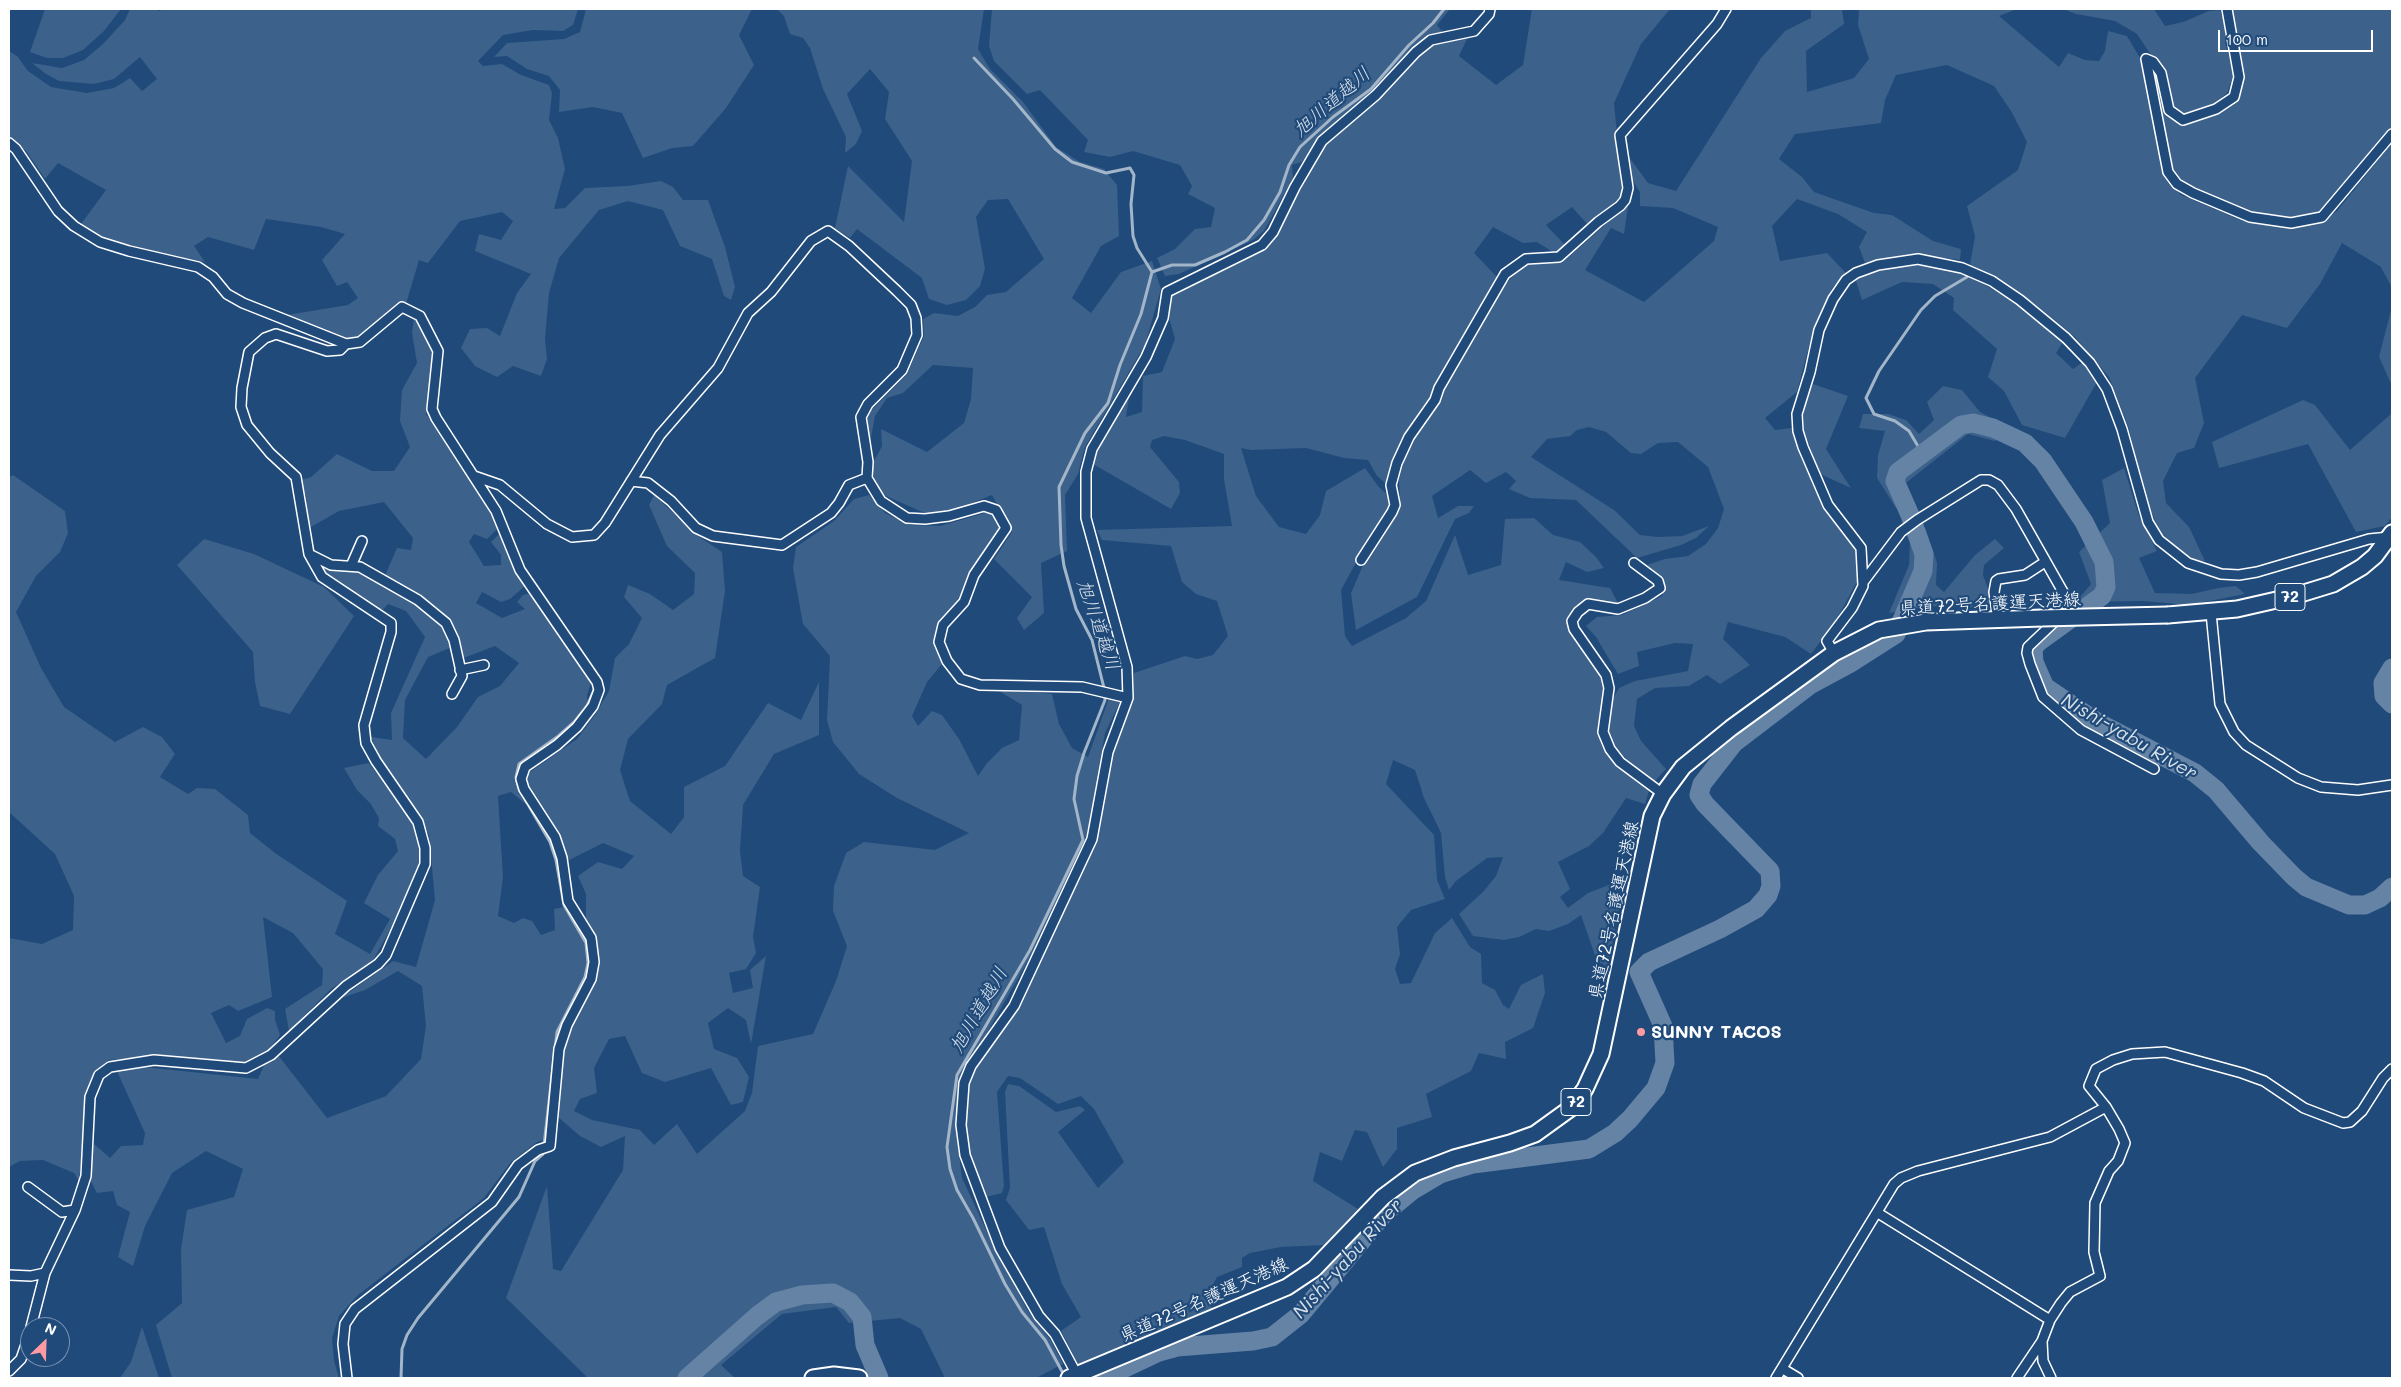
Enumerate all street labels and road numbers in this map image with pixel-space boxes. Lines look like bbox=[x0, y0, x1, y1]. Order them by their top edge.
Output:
road number: 72 bbox=[2275, 584, 2305, 610]
street label: 県道72号名護運天港線 bbox=[1899, 588, 2081, 620]
street label: 県道72号名護運天港線 bbox=[1585, 819, 1643, 1001]
road number: 72 bbox=[1561, 1088, 1591, 1116]
street label: 県道72号名護運天港線 bbox=[1116, 1253, 1292, 1347]

